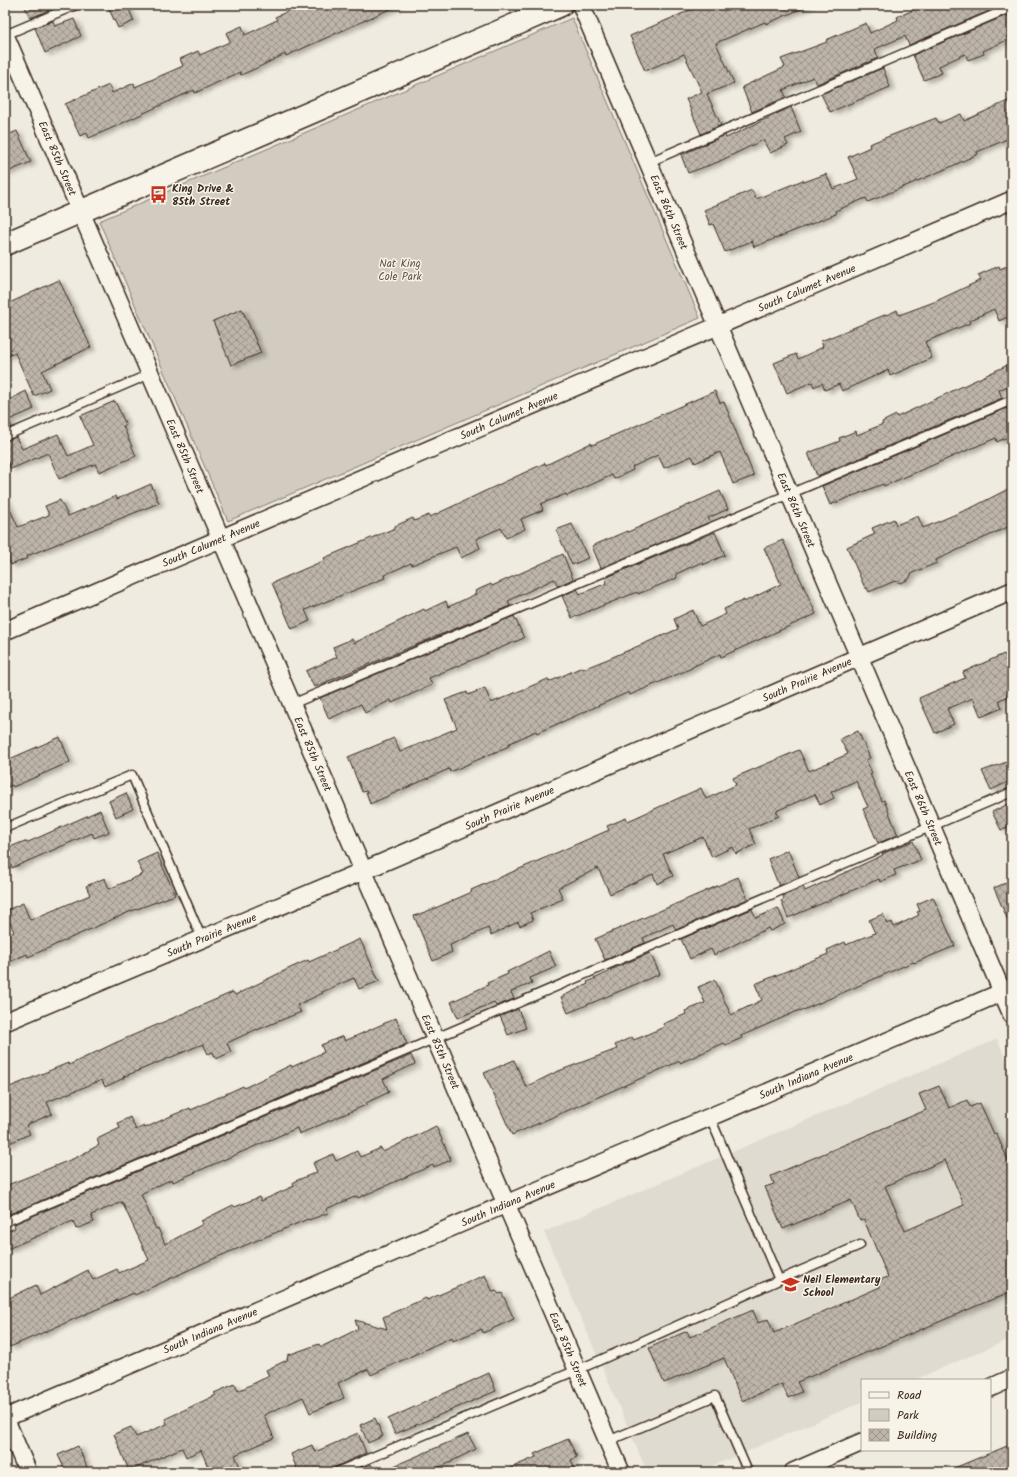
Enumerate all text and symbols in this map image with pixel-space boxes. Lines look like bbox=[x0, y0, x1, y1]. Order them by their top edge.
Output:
street label: East 85th Street bbox=[33, 118, 81, 200]
street label: East 86th Street bbox=[644, 172, 693, 253]
place label: King Drive & 85th Street bbox=[172, 180, 234, 211]
bus stop icon: King Drive & 85th Street bbox=[149, 184, 169, 204]
park label: Nat King Cole Park bbox=[378, 255, 423, 286]
street label: South Calumet Avenue bbox=[755, 260, 859, 318]
street label: South Calumet Avenue bbox=[457, 387, 561, 445]
street label: East 85th Street bbox=[160, 416, 209, 497]
street label: East 86th Street bbox=[772, 470, 820, 551]
street label: South Calumet Avenue bbox=[159, 515, 263, 573]
street label: South Prairie Avenue bbox=[760, 653, 855, 708]
street label: East 85th Street bbox=[288, 714, 337, 795]
street label: East 86th Street bbox=[899, 768, 947, 849]
street label: South Prairie Avenue bbox=[462, 781, 558, 836]
street label: South Prairie Avenue bbox=[164, 909, 260, 963]
street label: East 85th Street bbox=[416, 1012, 464, 1093]
street label: South Indiana Avenue bbox=[756, 1049, 857, 1105]
street label: South Indiana Avenue bbox=[458, 1176, 559, 1232]
place label: Neil Elementary School bbox=[803, 1271, 881, 1302]
school or university icon: Neil Elementary School bbox=[780, 1275, 800, 1295]
street label: South Indiana Avenue bbox=[160, 1303, 261, 1359]
street label: East 85th Street bbox=[543, 1309, 592, 1391]
legend bbox=[861, 1379, 991, 1451]
text: Road bbox=[897, 1386, 922, 1405]
text: Park bbox=[897, 1406, 919, 1425]
text: Building bbox=[897, 1426, 937, 1445]

